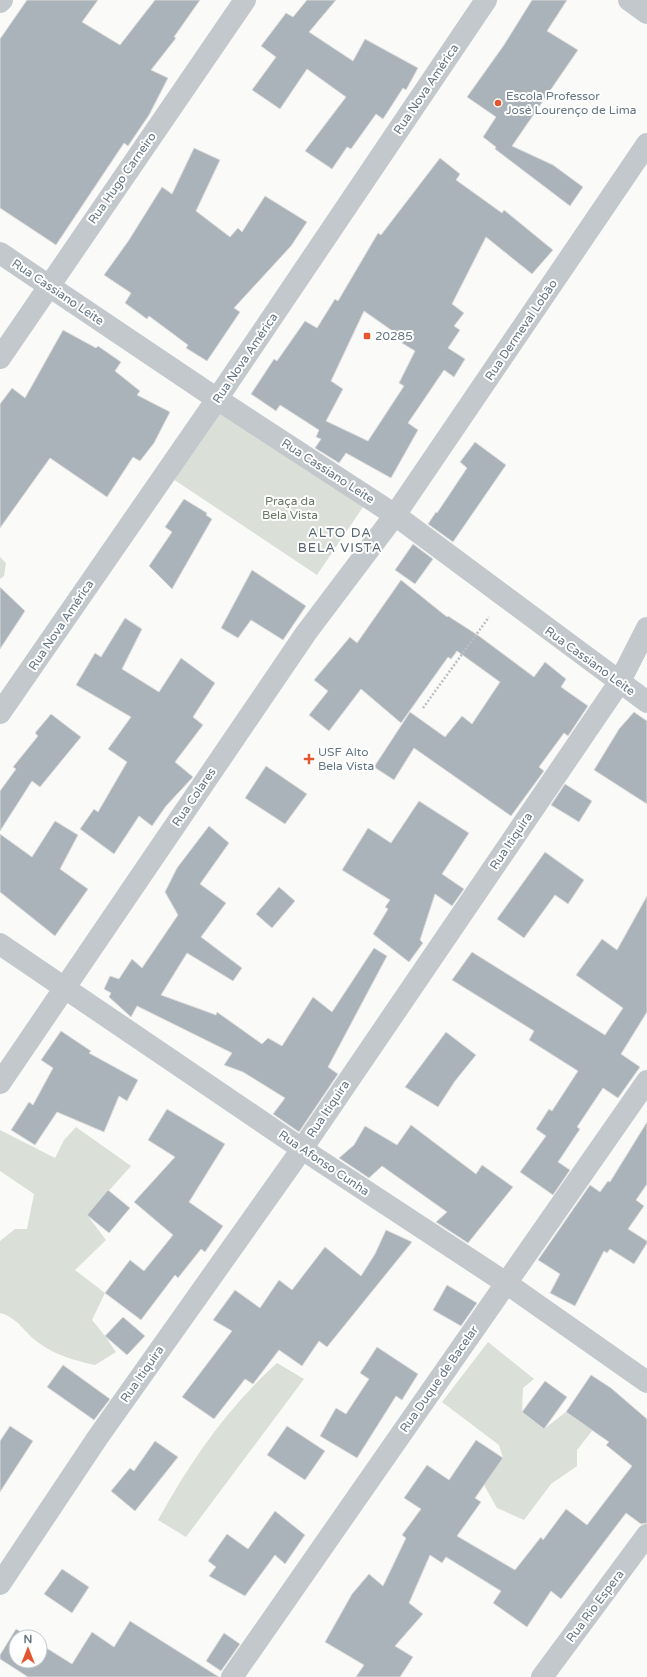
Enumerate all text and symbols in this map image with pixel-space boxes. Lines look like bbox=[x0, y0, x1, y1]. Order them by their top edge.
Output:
street label: Rua Nova América bbox=[391, 41, 461, 137]
place label: Escola Professor José Lourenço de Lima bbox=[506, 89, 637, 117]
marker: Escola Professor José Lourenço de Lima bbox=[493, 98, 503, 108]
street label: Rua Hugo Carneiro bbox=[85, 130, 159, 226]
street label: Rua Cassiano Leite bbox=[9, 256, 107, 328]
street label: Rua Dermeval Lobão bbox=[482, 277, 560, 383]
street label: Rua Nova América bbox=[210, 310, 280, 406]
place label: 20285 bbox=[375, 329, 413, 343]
marker: 20285 bbox=[362, 331, 372, 341]
street label: Rua Cassiano Leite bbox=[279, 436, 377, 506]
park label: Praça da Bela Vista bbox=[262, 494, 318, 522]
district label: ALTO DA BELA VISTA bbox=[298, 525, 382, 556]
street label: Rua Nova América bbox=[26, 577, 96, 673]
street label: Rua Cassiano Leite bbox=[542, 624, 638, 698]
place label: USF Alto Bela Vista bbox=[318, 745, 374, 773]
marker: USF Alto Bela Vista bbox=[303, 753, 315, 765]
street label: Rua Colares bbox=[169, 765, 219, 829]
street label: Rua Itiquira bbox=[487, 810, 535, 872]
street label: Rua Itiquira bbox=[304, 1078, 352, 1140]
street label: Rua Afonso Cunha bbox=[276, 1127, 372, 1199]
street label: Rua Duque de Bacelar bbox=[397, 1323, 481, 1435]
street label: Rua Itiquira bbox=[117, 1343, 167, 1405]
street label: Rua Rio Espera bbox=[563, 1567, 627, 1645]
north arrow bbox=[8, 1629, 48, 1669]
text: N bbox=[24, 1633, 32, 1646]

